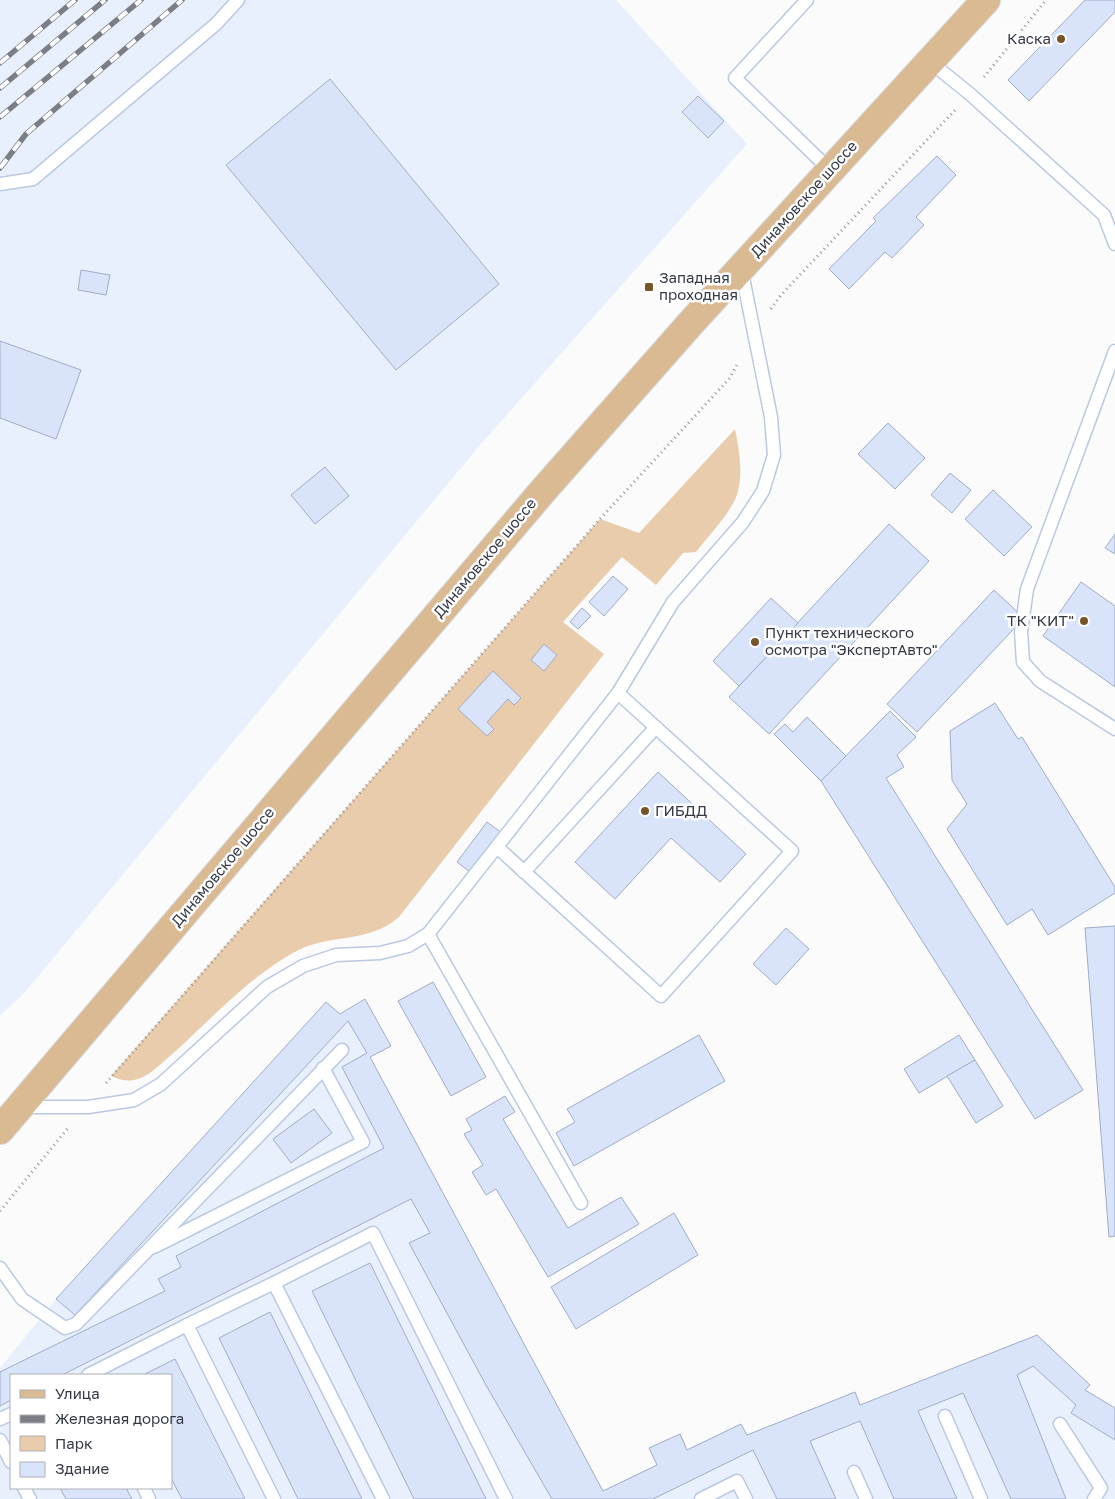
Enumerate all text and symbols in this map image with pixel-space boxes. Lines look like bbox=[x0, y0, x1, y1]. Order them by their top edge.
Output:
place label: Каска bbox=[1007, 29, 1051, 47]
marker: Каска bbox=[1055, 33, 1067, 45]
street label: Динамовское шоссе bbox=[746, 136, 860, 260]
place label: Западная проходная bbox=[659, 268, 738, 303]
marker: Западная проходная bbox=[643, 281, 655, 293]
street label: Динамовское шоссе bbox=[429, 494, 540, 621]
place label: ТК "КИТ" bbox=[1007, 611, 1074, 629]
marker: ТК "КИТ" bbox=[1078, 615, 1090, 627]
place label: Пункт технического осмотра "ЭкспертАвто" bbox=[765, 623, 938, 658]
marker: Пункт технического осмотра "ЭкспертАвто" bbox=[749, 636, 761, 648]
place label: ГИБДД bbox=[655, 801, 707, 819]
street label: Динамовское шоссе bbox=[167, 803, 278, 930]
marker: ГИБДД bbox=[639, 805, 651, 817]
legend bbox=[10, 1374, 172, 1489]
text: Улица bbox=[55, 1384, 100, 1402]
text: Железная дорога bbox=[55, 1409, 184, 1427]
text: Парк bbox=[55, 1434, 93, 1452]
text: Здание bbox=[55, 1459, 109, 1477]

